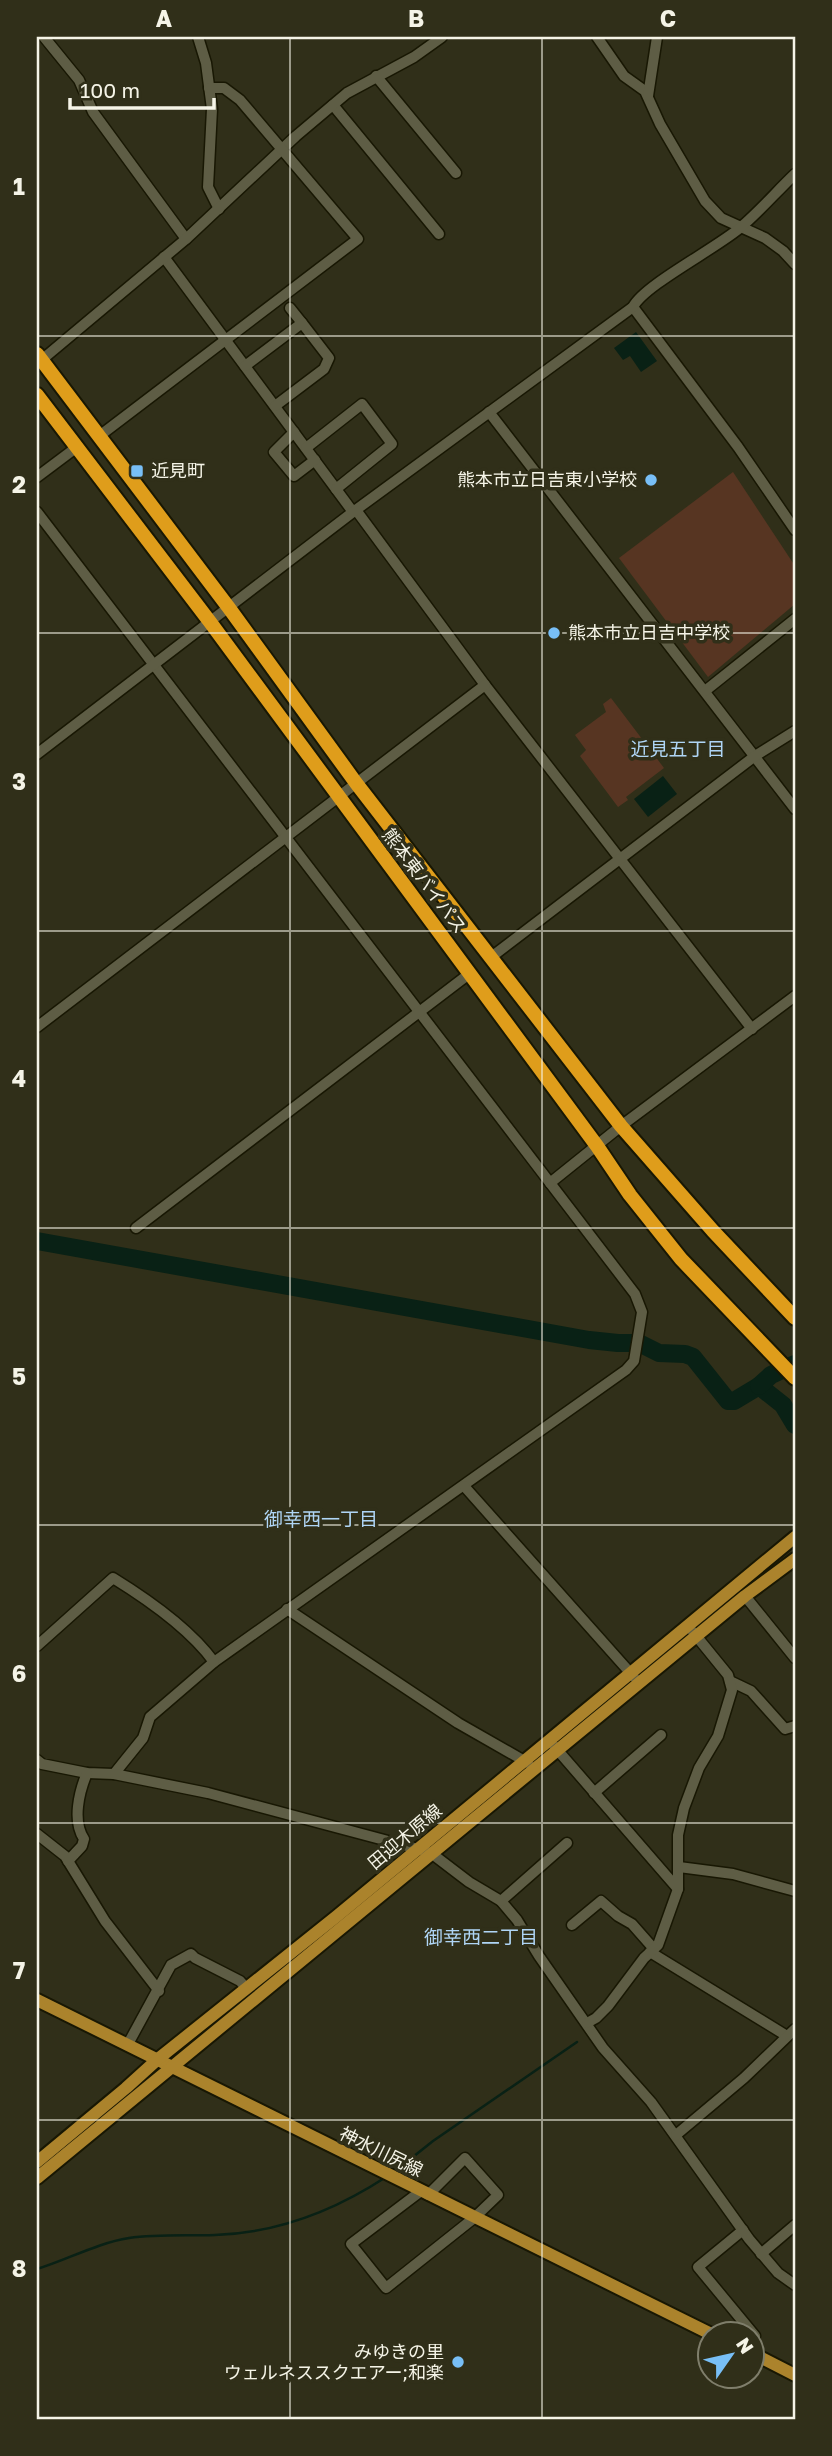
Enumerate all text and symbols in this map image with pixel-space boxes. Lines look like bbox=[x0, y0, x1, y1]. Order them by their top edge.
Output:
text: A bbox=[156, 4, 173, 32]
text: B bbox=[408, 4, 424, 32]
text: C bbox=[660, 4, 676, 32]
scale bar bbox=[70, 66, 214, 110]
text: 100 m bbox=[80, 77, 140, 103]
text: 1 bbox=[13, 172, 25, 200]
place label: 近見町 bbox=[151, 459, 205, 481]
marker: 近見町 bbox=[129, 463, 145, 479]
place label: 熊本市立日吉東小学校 bbox=[457, 468, 637, 490]
text: 2 bbox=[12, 470, 26, 498]
marker: 熊本市立日吉東小学校 bbox=[643, 472, 659, 488]
place label: 熊本市立日吉中学校 bbox=[568, 621, 730, 643]
marker: 熊本市立日吉中学校 bbox=[546, 625, 562, 641]
district label: 近見五丁目 bbox=[630, 737, 726, 760]
text: 3 bbox=[12, 767, 26, 795]
street label: 熊本東バイパス bbox=[378, 824, 471, 937]
text: 4 bbox=[12, 1064, 26, 1092]
text: 5 bbox=[12, 1362, 26, 1390]
district label: 御幸西一丁目 bbox=[264, 1507, 378, 1530]
text: 6 bbox=[12, 1659, 26, 1687]
street label: 田迎木原線 bbox=[363, 1799, 446, 1874]
district label: 御幸西二丁目 bbox=[424, 1925, 538, 1948]
text: 7 bbox=[13, 1956, 25, 1984]
street label: 神水川尻線 bbox=[336, 2121, 427, 2181]
text: 8 bbox=[12, 2254, 26, 2282]
north arrow bbox=[696, 2320, 766, 2390]
text: N bbox=[732, 2333, 759, 2358]
place label: みゆきの里 ウェルネススクエアー;和楽 bbox=[224, 2340, 444, 2383]
marker: みゆきの里 ウェルネススクエアー;和楽 bbox=[450, 2354, 466, 2370]

